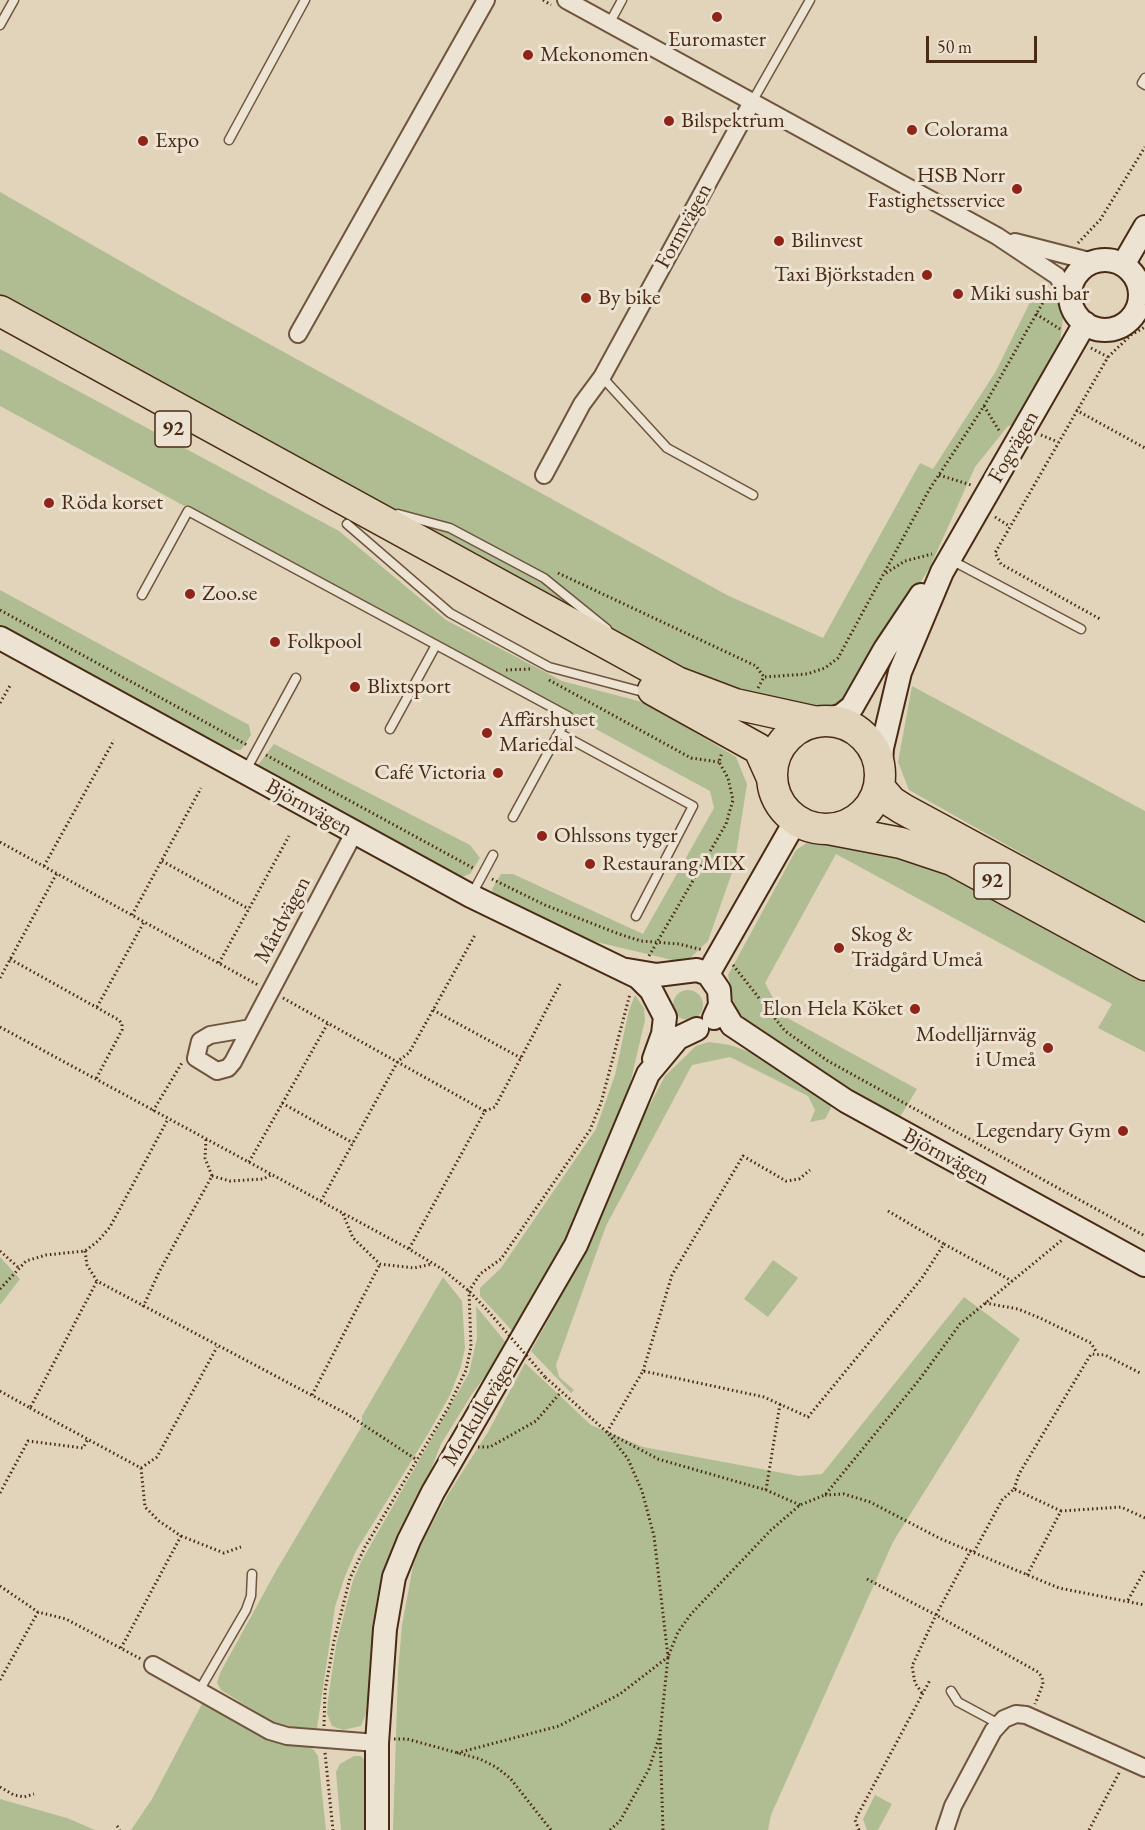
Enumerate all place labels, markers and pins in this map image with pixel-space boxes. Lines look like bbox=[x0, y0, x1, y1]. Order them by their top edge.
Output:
marker: Euromaster bbox=[710, 10, 724, 24]
place label: Euromaster bbox=[668, 27, 766, 53]
place label: Mekonomen bbox=[540, 42, 649, 68]
marker: Mekonomen bbox=[521, 48, 535, 62]
place label: Bilspektrum bbox=[681, 108, 785, 134]
marker: Bilspektrum bbox=[662, 114, 676, 128]
place label: Colorama bbox=[924, 117, 1008, 143]
marker: Colorama bbox=[905, 123, 919, 137]
place label: Expo bbox=[155, 128, 199, 154]
marker: Expo bbox=[136, 134, 150, 148]
place label: HSB Norr Fastighetsservice bbox=[868, 163, 1005, 214]
marker: HSB Norr Fastighetsservice bbox=[1010, 182, 1024, 196]
place label: Bilinvest bbox=[791, 228, 863, 254]
marker: Bilinvest bbox=[772, 234, 786, 248]
place label: Taxi Björkstaden bbox=[774, 262, 915, 288]
marker: Taxi Björkstaden bbox=[920, 268, 934, 282]
place label: Miki sushi bar bbox=[970, 281, 1089, 307]
place label: By bike bbox=[598, 285, 661, 311]
marker: Miki sushi bar bbox=[951, 287, 965, 301]
marker: By bike bbox=[579, 291, 593, 305]
place label: Röda korset bbox=[61, 490, 163, 516]
marker: Röda korset bbox=[42, 496, 56, 510]
place label: Zoo.se bbox=[202, 581, 257, 607]
marker: Zoo.se bbox=[183, 587, 197, 601]
place label: Folkpool bbox=[287, 629, 362, 655]
marker: Folkpool bbox=[268, 635, 282, 649]
place label: Blixtsport bbox=[367, 674, 451, 700]
marker: Blixtsport bbox=[348, 680, 362, 694]
place label: Affärshuset Mariedal bbox=[499, 707, 595, 758]
marker: Affärshuset Mariedal bbox=[480, 726, 494, 740]
place label: Café Victoria bbox=[374, 760, 486, 786]
marker: Café Victoria bbox=[491, 766, 505, 780]
place label: Ohlssons tyger bbox=[554, 823, 678, 849]
marker: Ohlssons tyger bbox=[535, 829, 549, 843]
place label: Restaurang MIX bbox=[602, 851, 745, 877]
marker: Restaurang MIX bbox=[583, 857, 597, 871]
place label: Skog & Trädgård Umeå bbox=[851, 922, 983, 974]
marker: Skog & Trädgård Umeå bbox=[832, 941, 846, 955]
place label: Elon Hela Köket bbox=[762, 996, 903, 1022]
marker: Elon Hela Köket bbox=[908, 1002, 922, 1016]
place label: Modelljärnväg i Umeå bbox=[916, 1022, 1036, 1074]
marker: Modelljärnväg i Umeå bbox=[1041, 1041, 1055, 1055]
place label: Legendary Gym bbox=[976, 1118, 1111, 1144]
marker: Legendary Gym bbox=[1116, 1124, 1130, 1138]

